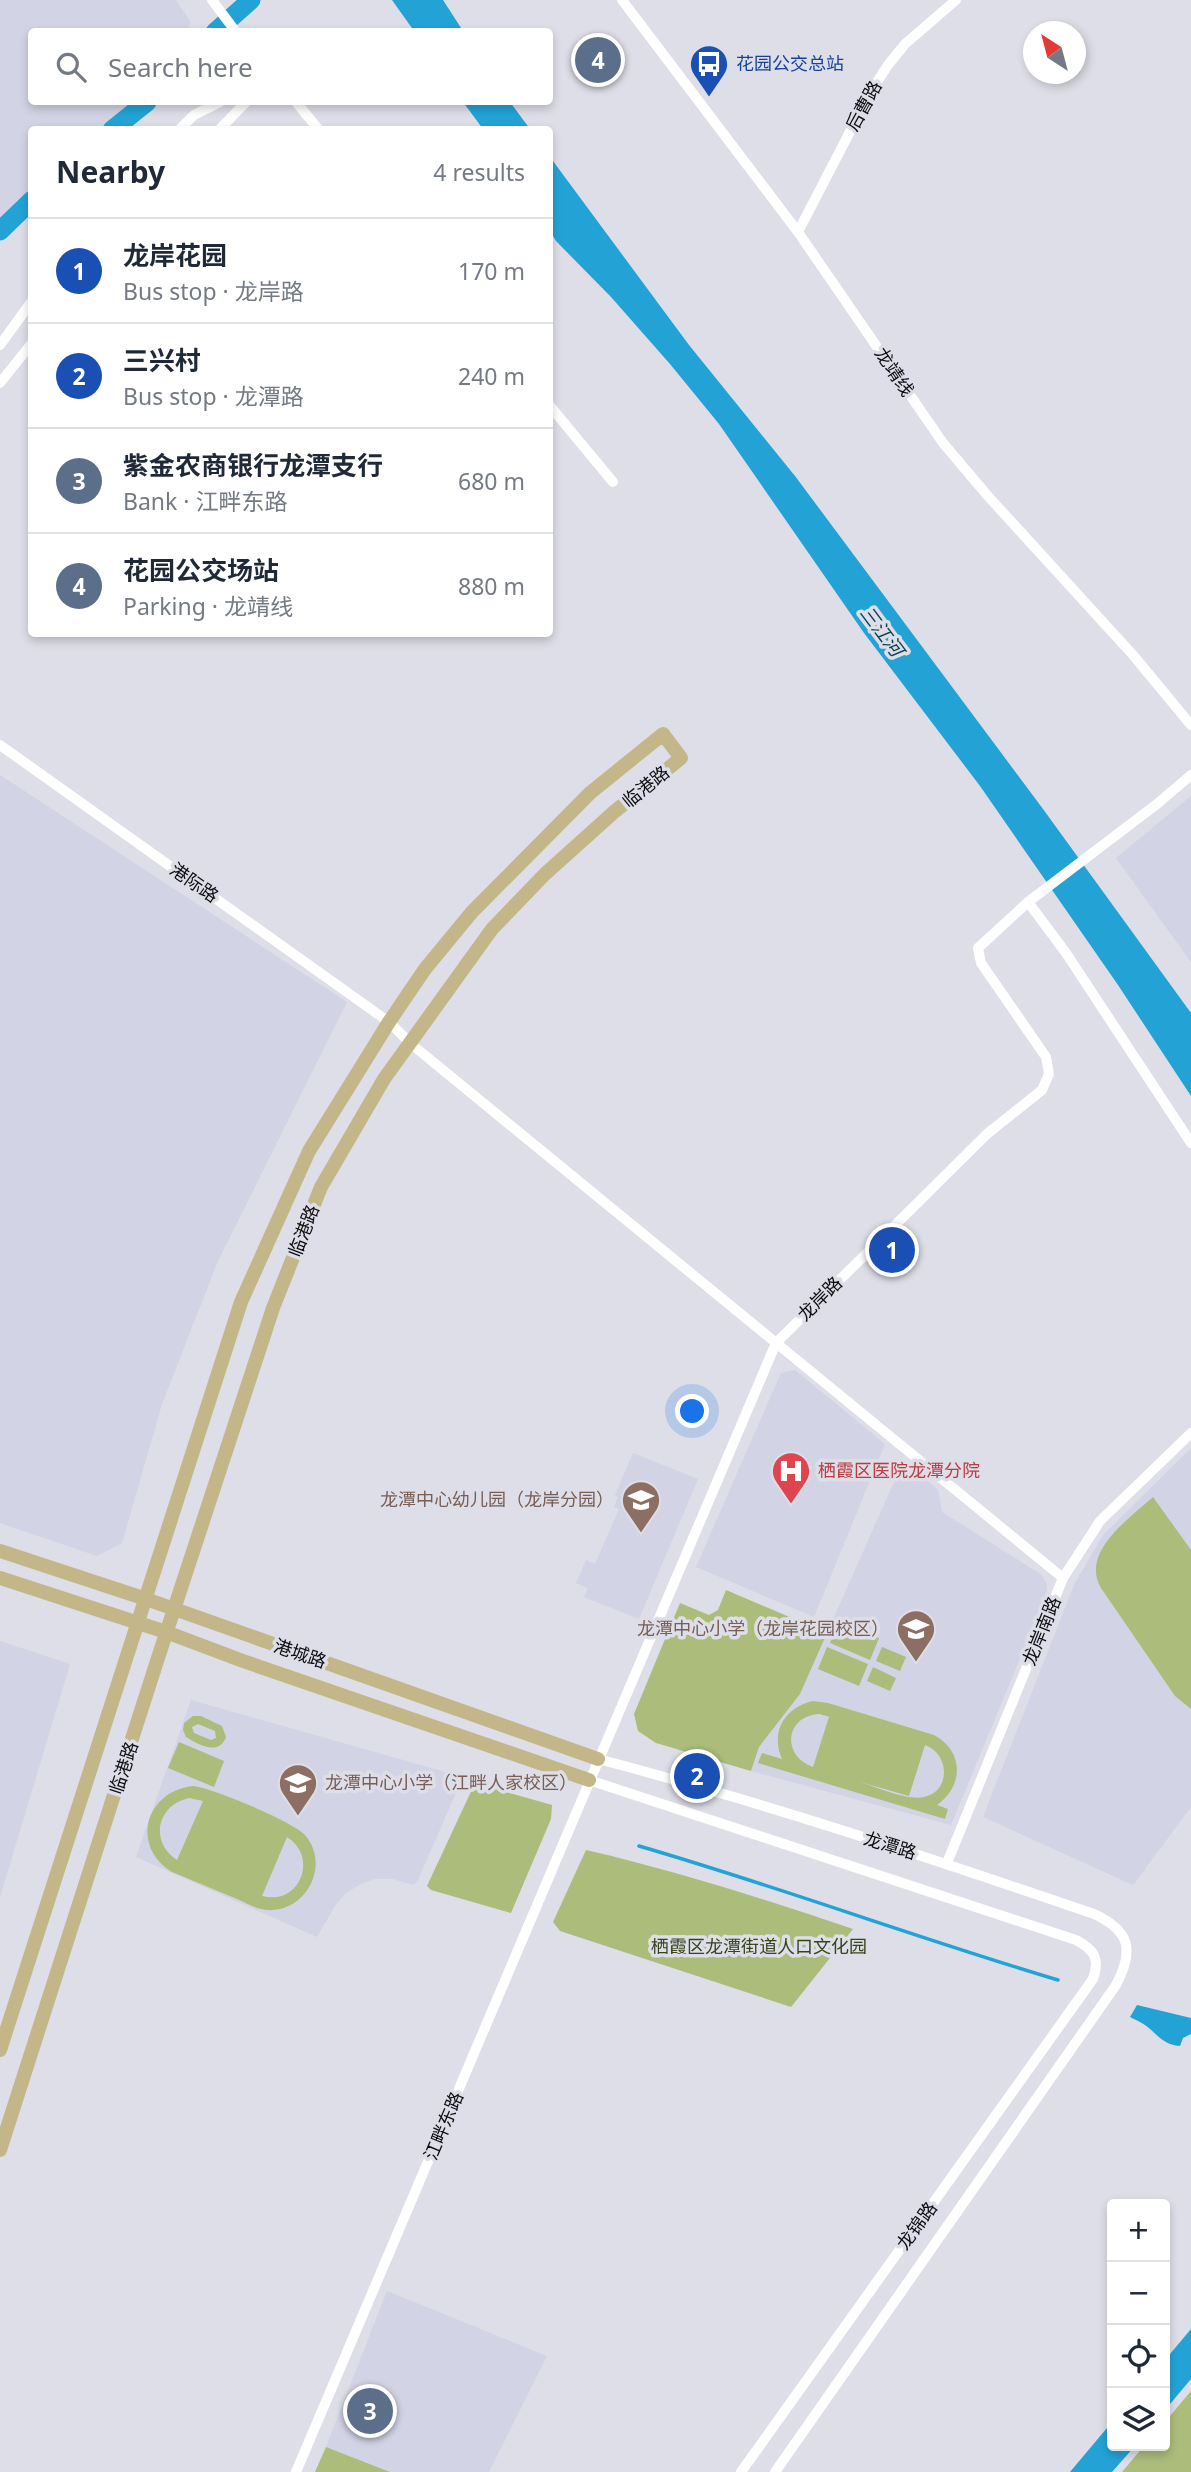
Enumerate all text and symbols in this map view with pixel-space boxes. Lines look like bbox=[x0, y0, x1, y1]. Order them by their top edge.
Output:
north arrow bbox=[1023, 21, 1086, 84]
search box bbox=[28, 28, 553, 105]
pin: 4 bbox=[575, 34, 621, 86]
bus stop icon: 花园公交总站 bbox=[688, 43, 730, 98]
icon: search bbox=[52, 48, 90, 86]
text: Search here bbox=[108, 49, 253, 85]
place label: 花园公交总站 bbox=[736, 51, 844, 75]
street label: 后曹路 bbox=[840, 76, 887, 135]
text: Nearby bbox=[56, 151, 165, 192]
text: 4 results bbox=[433, 156, 525, 188]
text: 龙岸花园 bbox=[123, 237, 227, 273]
text: 1 bbox=[72, 255, 86, 287]
text: 170 m bbox=[458, 255, 525, 287]
text: Bus stop · 龙岸路 bbox=[123, 275, 304, 307]
text: 三兴村 bbox=[123, 342, 201, 378]
street label: 龙靖线 bbox=[870, 342, 920, 401]
text: 2 bbox=[72, 360, 86, 392]
text: 240 m bbox=[458, 360, 525, 392]
text: Bus stop · 龙潭路 bbox=[123, 380, 304, 412]
text: 紫金农商银行龙潭支行 bbox=[123, 447, 383, 483]
text: 3 bbox=[72, 465, 86, 497]
text: 680 m bbox=[458, 465, 525, 497]
text: Bank · 江畔东路 bbox=[123, 485, 287, 517]
text: 花园公交场站 bbox=[123, 552, 279, 588]
text: 4 bbox=[72, 570, 86, 602]
text: 880 m bbox=[458, 570, 525, 602]
text: Parking · 龙靖线 bbox=[123, 590, 293, 622]
water label: 三江河 bbox=[854, 600, 912, 665]
street label: 临港路 bbox=[617, 760, 674, 813]
street label: 港际路 bbox=[166, 857, 224, 907]
street label: 临港路 bbox=[282, 1201, 324, 1260]
pin: 1 bbox=[869, 1224, 915, 1276]
street label: 龙岸路 bbox=[792, 1271, 847, 1326]
your location bbox=[675, 1394, 709, 1428]
hospital icon: 栖霞区医院龙潭分院 bbox=[770, 1450, 812, 1505]
place label: 栖霞区医院龙潭分院 bbox=[818, 1458, 980, 1482]
school or university icon: 龙潭中心幼儿园（龙岸分园） bbox=[620, 1479, 662, 1534]
place label: 龙潭中心幼儿园（龙岸分园） bbox=[380, 1487, 614, 1511]
street label: 龙岸南路 bbox=[1016, 1593, 1066, 1668]
school or university icon: 龙潭中心小学（龙岸花园校区） bbox=[895, 1608, 937, 1663]
place label: 龙潭中心小学（龙岸花园校区） bbox=[637, 1616, 889, 1640]
street label: 港城路 bbox=[271, 1633, 330, 1673]
street label: 临港路 bbox=[103, 1738, 143, 1797]
pin: 2 bbox=[674, 1750, 720, 1802]
school or university icon: 龙潭中心小学（江畔人家校区） bbox=[277, 1762, 319, 1817]
place label: 龙潭中心小学（江畔人家校区） bbox=[325, 1770, 577, 1794]
street label: 龙潭路 bbox=[861, 1826, 920, 1864]
park label: 栖霞区龙潭街道人口文化园 bbox=[651, 1934, 867, 1958]
street label: 江畔东路 bbox=[418, 2088, 468, 2163]
street label: 龙锦路 bbox=[891, 2197, 942, 2254]
map controls bbox=[1107, 2199, 1170, 2451]
button: + bbox=[1107, 2199, 1170, 2262]
button: − bbox=[1107, 2262, 1170, 2325]
button: locate bbox=[1107, 2325, 1170, 2388]
pin: 3 bbox=[347, 2385, 393, 2437]
button: layers bbox=[1107, 2388, 1170, 2451]

